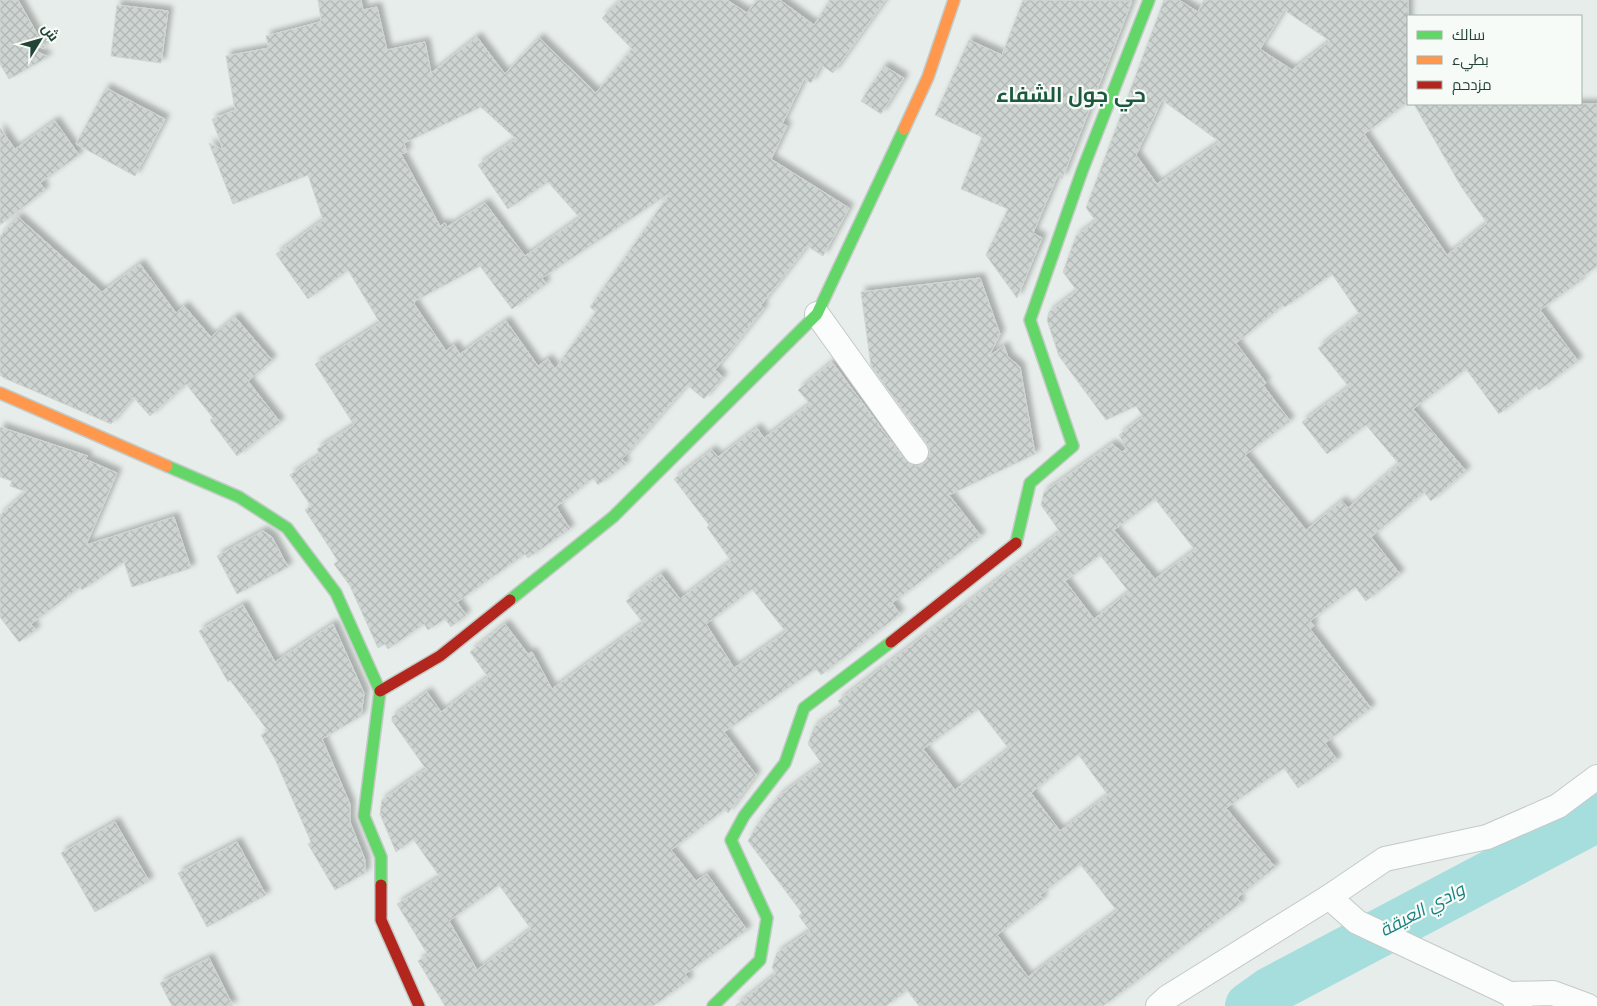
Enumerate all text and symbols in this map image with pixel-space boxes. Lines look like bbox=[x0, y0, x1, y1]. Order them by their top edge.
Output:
north arrow bbox=[15, 15, 65, 65]
legend bbox=[1407, 15, 1582, 105]
text: ش bbox=[38, 20, 63, 45]
text: سالك bbox=[1452, 25, 1485, 44]
text: بطيء bbox=[1452, 50, 1489, 72]
text: مزدحم bbox=[1452, 75, 1492, 95]
district label: حي جول الشفاء bbox=[996, 81, 1146, 112]
water label: وادي العيقة bbox=[1375, 877, 1471, 944]

